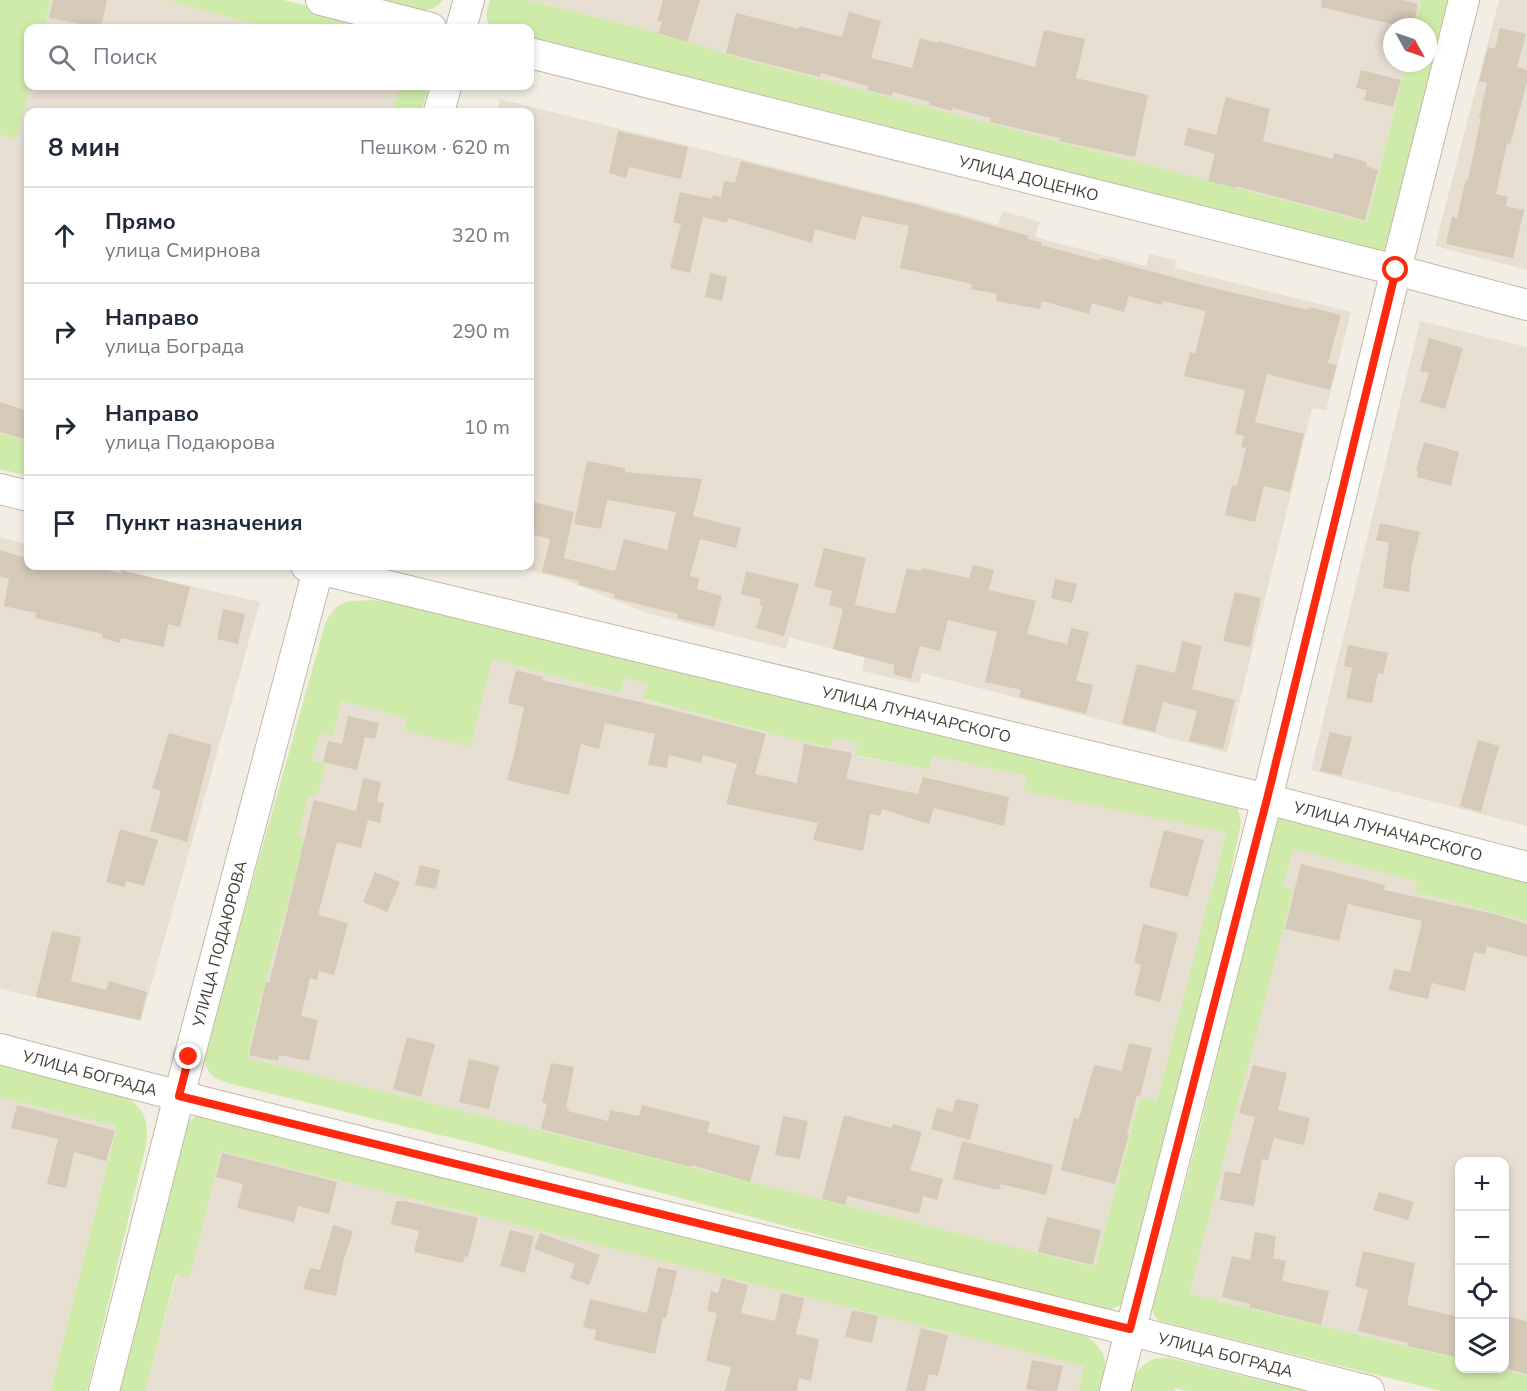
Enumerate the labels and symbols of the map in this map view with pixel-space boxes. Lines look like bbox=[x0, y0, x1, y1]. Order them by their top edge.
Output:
north arrow bbox=[1383, 18, 1437, 72]
street label: УЛИЦА ДОЦЕНКО bbox=[955, 151, 1101, 207]
route start bbox=[1382, 256, 1408, 282]
street label: УЛИЦА ЛУНАЧАРСКОГО bbox=[818, 681, 1013, 749]
street label: УЛИЦА ЛУНАЧАРСКОГО bbox=[1290, 796, 1485, 867]
street label: УЛИЦА ПОДАЮРОВА bbox=[187, 858, 253, 1031]
route end bbox=[175, 1043, 201, 1069]
street label: УЛИЦА БОГРАДА bbox=[19, 1045, 160, 1102]
street label: УЛИЦА БОГРАДА bbox=[1154, 1327, 1296, 1383]

